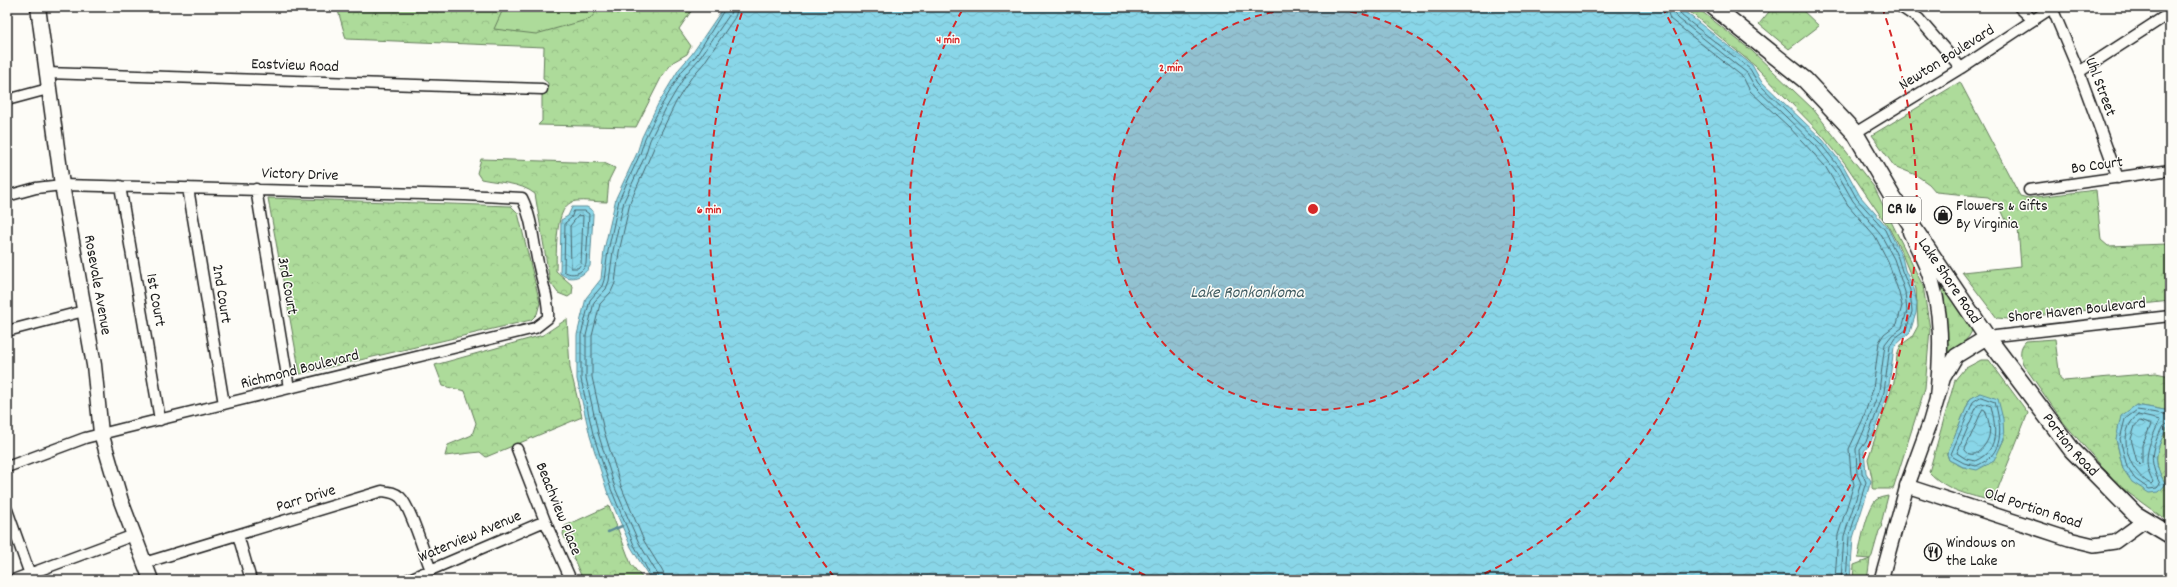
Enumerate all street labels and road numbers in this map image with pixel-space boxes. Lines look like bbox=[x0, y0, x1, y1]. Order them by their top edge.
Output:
street label: Newton Boulevard bbox=[1895, 19, 1999, 97]
street label: Eastview Road bbox=[251, 53, 339, 79]
street label: Uhl Street bbox=[2078, 54, 2122, 120]
street label: Bo Court bbox=[2070, 151, 2124, 181]
street label: Victory Drive bbox=[261, 162, 339, 188]
road number: CR 16 bbox=[1883, 197, 1921, 223]
street label: Rosevale Avenue bbox=[77, 233, 117, 337]
street label: Lake Shore Road bbox=[1912, 233, 1987, 329]
street label: 3rd Court bbox=[271, 255, 303, 317]
street label: 2nd Court bbox=[205, 263, 237, 325]
street label: 1st Court bbox=[139, 272, 171, 328]
street label: Shore Haven Boulevard bbox=[2007, 292, 2147, 330]
street label: Richmond Boulevard bbox=[238, 344, 362, 396]
street label: Portion Road bbox=[2037, 408, 2104, 482]
street label: Beachview Place bbox=[529, 459, 587, 559]
street label: Parr Drive bbox=[273, 479, 339, 519]
street label: Old Portion Road bbox=[1981, 482, 2085, 536]
street label: Waterview Avenue bbox=[415, 505, 525, 569]

